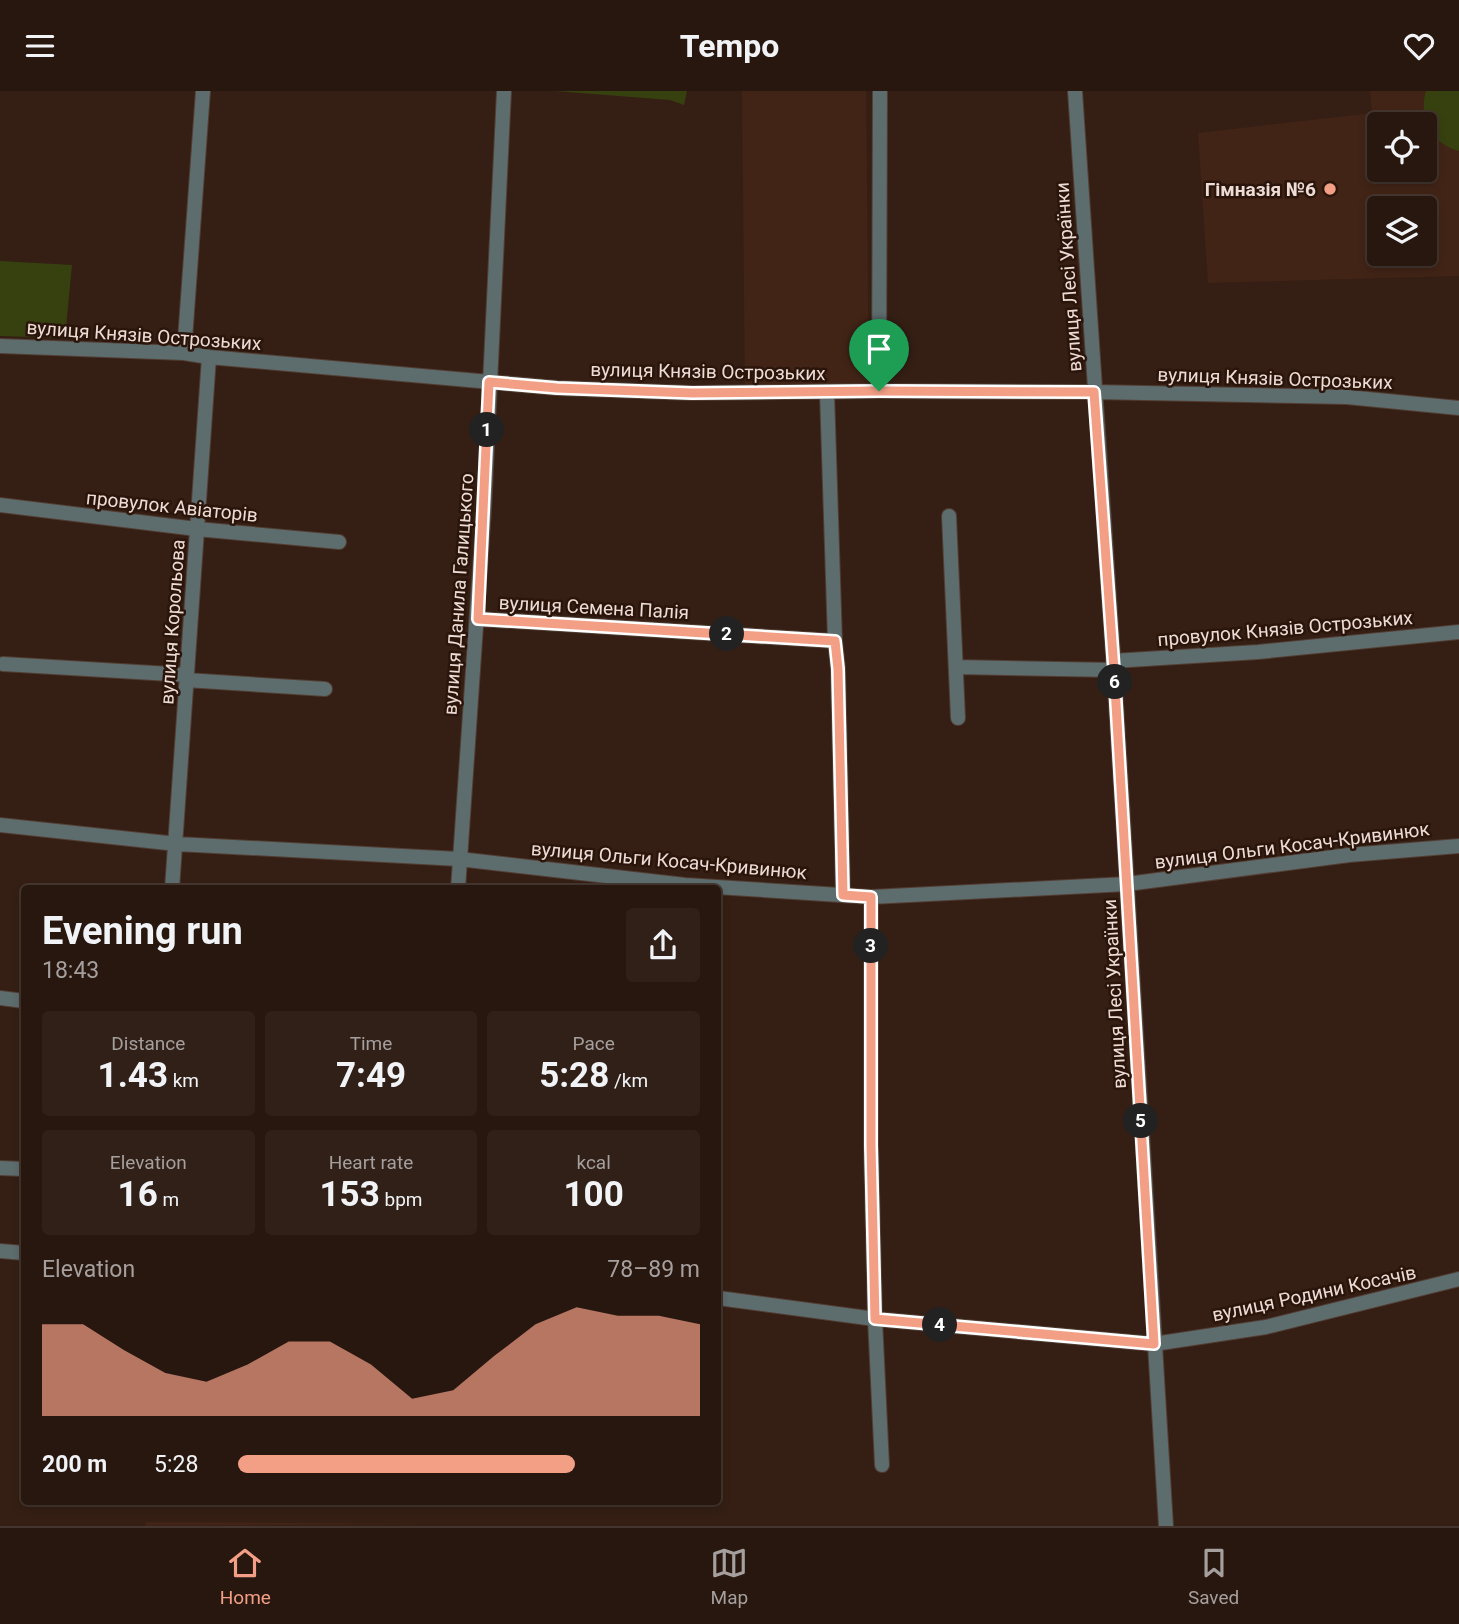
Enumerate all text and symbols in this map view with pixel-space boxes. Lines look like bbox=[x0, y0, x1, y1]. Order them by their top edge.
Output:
icon: menu bbox=[21, 27, 59, 65]
text: Tempo bbox=[680, 27, 779, 65]
icon: heart bbox=[1400, 27, 1438, 65]
map controls bbox=[1367, 112, 1437, 266]
button: locate bbox=[1367, 112, 1437, 182]
place label: Гімназія №6 bbox=[1205, 178, 1316, 201]
street label: вулиця Лесі Українки bbox=[1050, 181, 1087, 372]
marker: Гімназія №6 bbox=[1322, 181, 1338, 197]
button: layers bbox=[1367, 196, 1437, 266]
street label: вулиця Князів Острозьких bbox=[26, 316, 263, 355]
pin bbox=[849, 319, 909, 391]
icon: arrive bbox=[860, 330, 898, 368]
street label: вулиця Князів Острозьких bbox=[590, 358, 826, 385]
street label: вулиця Князів Острозьких bbox=[1157, 363, 1394, 394]
pin: 1 bbox=[470, 413, 504, 447]
text: 1 bbox=[481, 418, 492, 441]
street label: вулиця Данила Галицького bbox=[439, 472, 478, 716]
street label: провулок Авіаторів bbox=[85, 486, 259, 527]
street label: вулиця Корольова bbox=[155, 539, 190, 705]
street label: вулиця Семена Палія bbox=[498, 591, 690, 624]
street label: провулок Князів Острозьких bbox=[1156, 606, 1414, 651]
pin: 2 bbox=[710, 617, 744, 651]
text: 2 bbox=[721, 622, 732, 645]
pin: 6 bbox=[1098, 665, 1132, 699]
text: 6 bbox=[1109, 670, 1120, 693]
street label: вулиця Ольги Косач-Кривинюк bbox=[1153, 817, 1432, 874]
street label: вулиця Ольги Косач-Кривинюк bbox=[530, 837, 809, 884]
street label: вулиця Лесі Українки bbox=[1098, 899, 1131, 1089]
button: share bbox=[626, 908, 700, 982]
text: Evening run bbox=[42, 909, 243, 953]
pin: 3 bbox=[854, 929, 888, 963]
text: 3 bbox=[865, 934, 876, 957]
text: 18:43 bbox=[42, 957, 99, 984]
text: Distance bbox=[111, 1032, 185, 1055]
text: Time bbox=[350, 1032, 392, 1055]
text: Pace bbox=[573, 1032, 615, 1055]
text: 1.43 bbox=[98, 1055, 168, 1096]
text: 7:49 bbox=[336, 1055, 406, 1096]
text: 5:28 bbox=[539, 1055, 609, 1096]
text: km bbox=[168, 1069, 199, 1092]
text: /km bbox=[609, 1069, 648, 1092]
pin: 5 bbox=[1124, 1103, 1158, 1139]
text: 5 bbox=[1135, 1109, 1146, 1132]
text: Elevation bbox=[110, 1151, 187, 1174]
text: Heart rate bbox=[329, 1151, 413, 1174]
text: kcal bbox=[576, 1151, 611, 1174]
text: 16 bbox=[118, 1174, 158, 1215]
text: 153 bbox=[320, 1174, 380, 1215]
text: 100 bbox=[564, 1174, 624, 1215]
text: m bbox=[158, 1188, 179, 1211]
text: bpm bbox=[380, 1188, 422, 1211]
text: Elevation bbox=[42, 1256, 135, 1283]
text: 78–89 m bbox=[607, 1256, 700, 1283]
street label: вулиця Родини Косачів bbox=[1210, 1261, 1418, 1326]
pin: 4 bbox=[922, 1307, 958, 1343]
text: 4 bbox=[934, 1313, 945, 1336]
text: 200 m bbox=[42, 1451, 107, 1478]
text: 5:28 bbox=[154, 1451, 198, 1478]
tab: Home bbox=[220, 1544, 271, 1609]
tab: Map bbox=[710, 1544, 748, 1609]
tab: Saved bbox=[1188, 1544, 1239, 1609]

